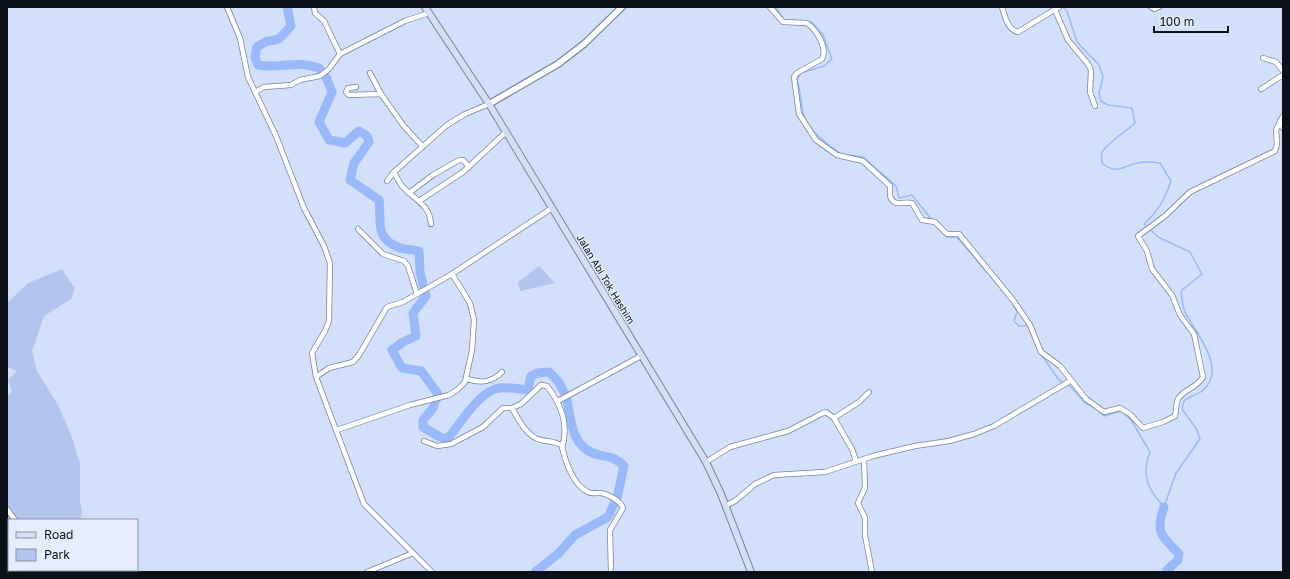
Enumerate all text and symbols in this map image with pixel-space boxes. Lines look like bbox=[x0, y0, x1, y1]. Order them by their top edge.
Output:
scale bar bbox=[1154, 8, 1228, 34]
text: 100 m bbox=[1160, 14, 1194, 29]
street label: Jalan Abi Tok Hashim bbox=[574, 232, 638, 326]
legend bbox=[8, 519, 138, 571]
text: Road bbox=[44, 527, 73, 542]
text: Park bbox=[44, 547, 70, 562]

